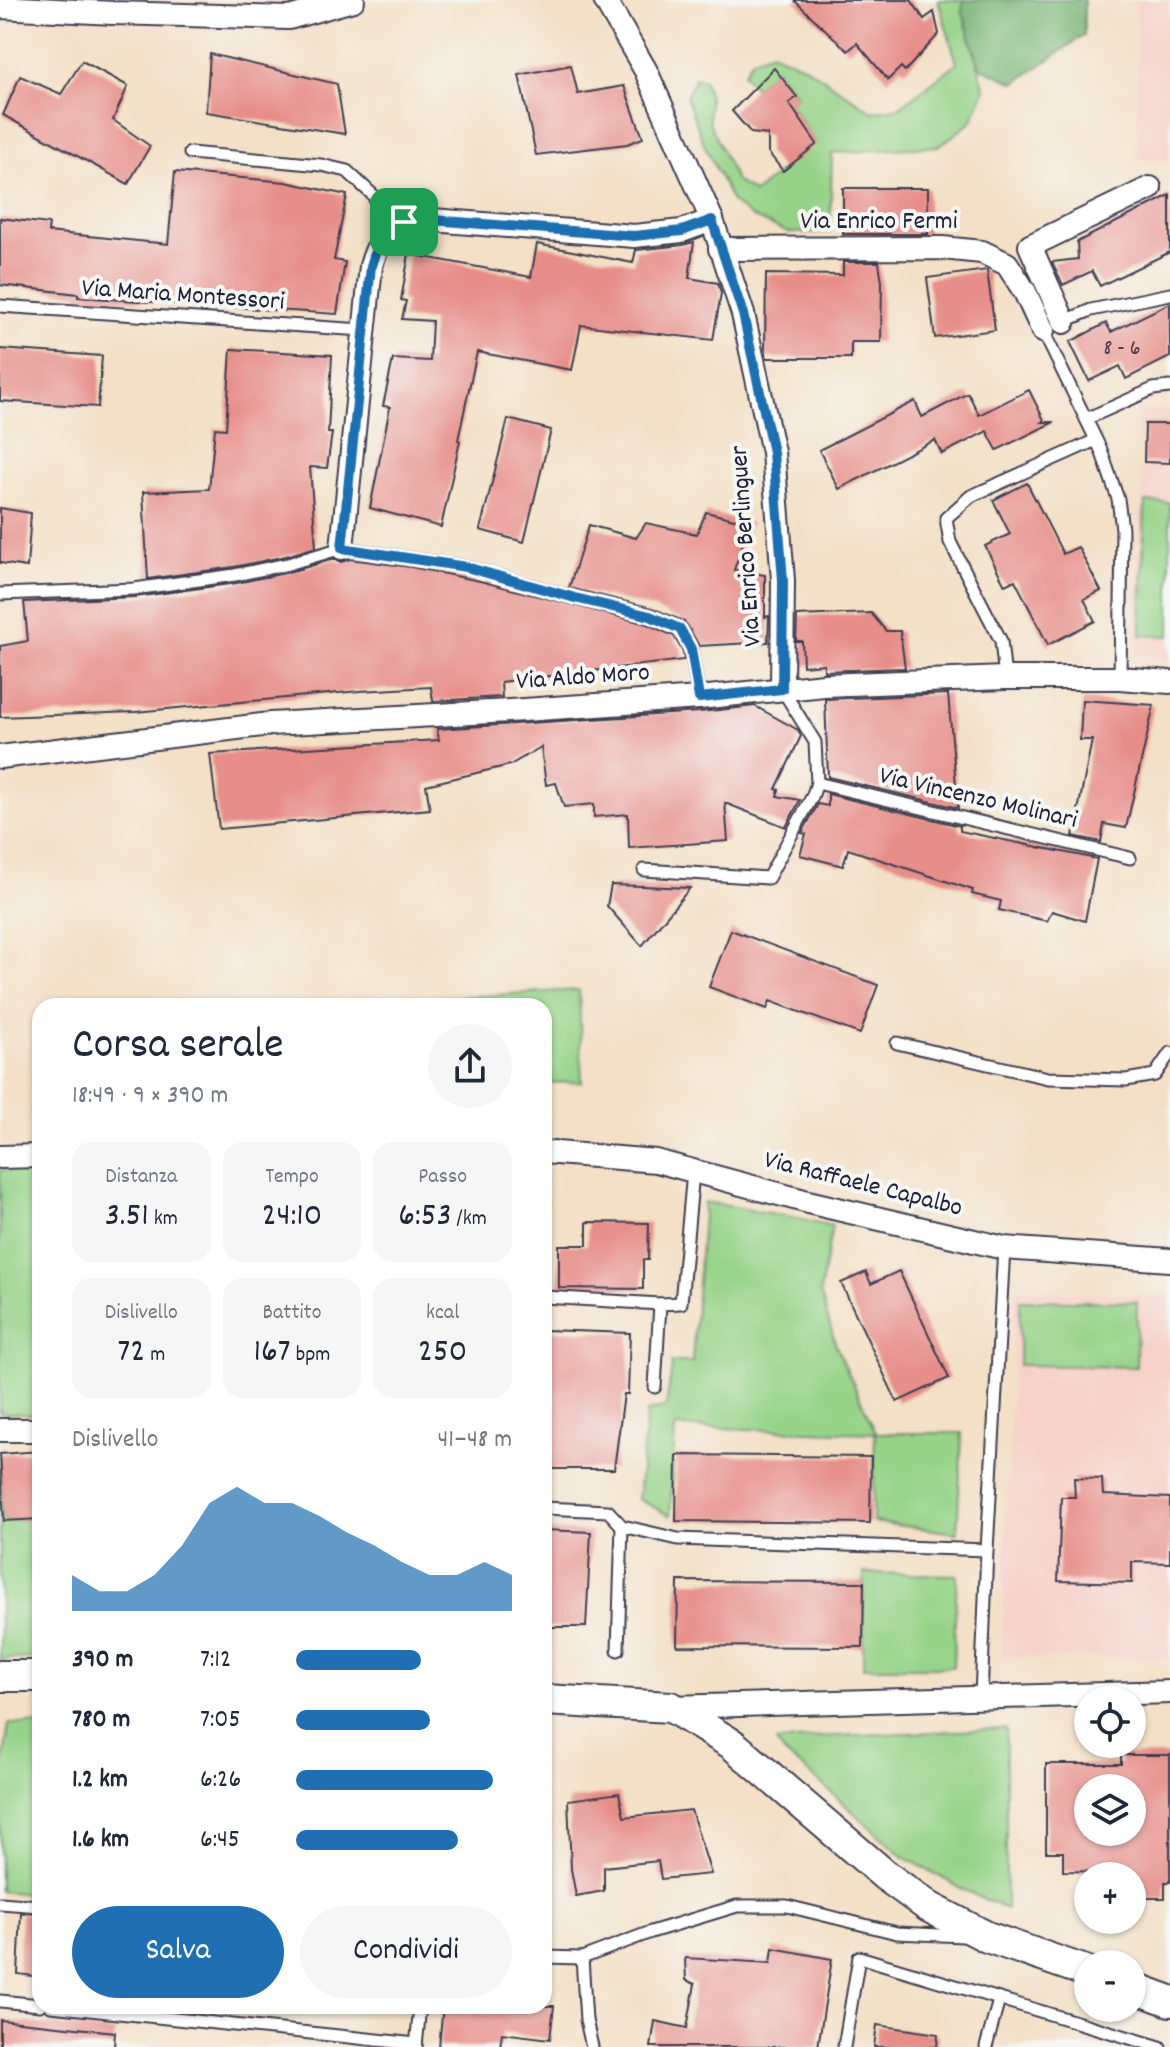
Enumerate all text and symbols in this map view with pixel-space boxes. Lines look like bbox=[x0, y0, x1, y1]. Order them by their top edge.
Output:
pin bbox=[370, 188, 438, 256]
icon: arrive bbox=[382, 200, 426, 244]
street label: Via Enrico Fermi bbox=[801, 204, 958, 241]
street label: Via Maria Montessori bbox=[80, 270, 286, 322]
house number: 8 - 6 bbox=[1103, 334, 1141, 365]
street label: Via Enrico Berlinguer bbox=[721, 444, 772, 648]
street label: Via Aldo Moro bbox=[515, 655, 651, 701]
street label: Via Vincenzo Molinari bbox=[875, 758, 1081, 840]
text: Corsa serale bbox=[72, 1016, 284, 1079]
button: share bbox=[428, 1024, 512, 1108]
text: 18:49 · 9 × 390 m bbox=[72, 1078, 228, 1115]
street label: Via Raffaele Capalbo bbox=[760, 1142, 966, 1228]
text: Distanza bbox=[105, 1162, 177, 1193]
text: Tempo bbox=[265, 1162, 319, 1193]
text: Passo bbox=[418, 1162, 467, 1193]
text: 3.51 bbox=[105, 1193, 149, 1242]
text: 24:10 bbox=[262, 1193, 322, 1242]
text: 6:53 bbox=[398, 1193, 452, 1242]
text: km bbox=[149, 1204, 178, 1235]
text: /km bbox=[452, 1204, 487, 1235]
text: Dislivello bbox=[105, 1298, 178, 1329]
text: Battito bbox=[263, 1298, 321, 1329]
text: kcal bbox=[426, 1298, 459, 1329]
text: 72 bbox=[117, 1329, 145, 1378]
text: 167 bbox=[254, 1329, 291, 1378]
text: 250 bbox=[418, 1329, 467, 1378]
text: m bbox=[145, 1340, 165, 1371]
text: bpm bbox=[291, 1340, 330, 1371]
text: Dislivello bbox=[72, 1422, 158, 1459]
text: 41–48 m bbox=[438, 1422, 512, 1459]
text: 390 m bbox=[72, 1642, 133, 1679]
text: 7:12 bbox=[200, 1642, 231, 1679]
map controls bbox=[1074, 1686, 1146, 2022]
button: locate bbox=[1074, 1686, 1146, 1758]
text: 780 m bbox=[72, 1702, 130, 1739]
text: 7:05 bbox=[200, 1702, 240, 1739]
text: 1.2 km bbox=[72, 1762, 128, 1799]
text: 6:26 bbox=[200, 1762, 241, 1799]
button: layers bbox=[1074, 1774, 1146, 1846]
text: 1.6 km bbox=[72, 1822, 129, 1859]
text: 6:45 bbox=[200, 1822, 240, 1859]
button: + bbox=[1074, 1862, 1146, 1934]
button: Salva bbox=[72, 1906, 284, 1998]
button: Condividi bbox=[300, 1906, 512, 1998]
button: − bbox=[1074, 1950, 1146, 2022]

